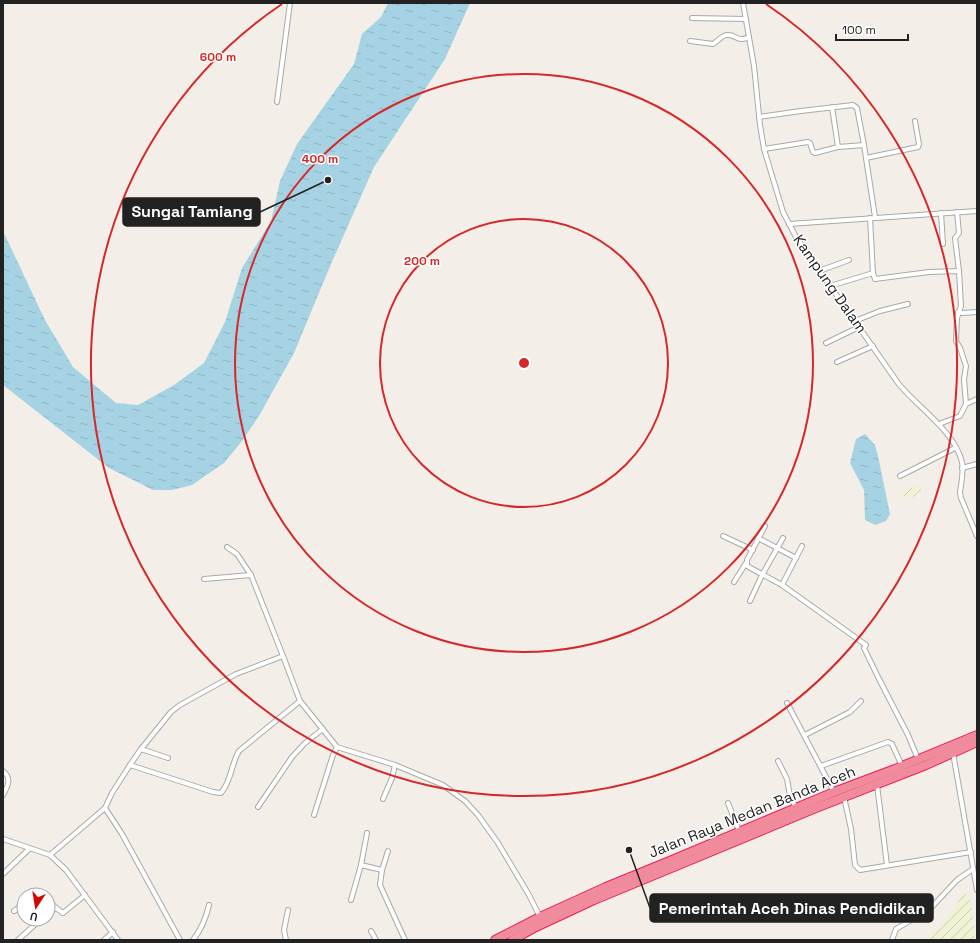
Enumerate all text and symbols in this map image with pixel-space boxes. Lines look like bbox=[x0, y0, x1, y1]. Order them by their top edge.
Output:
scale bar bbox=[836, 16, 908, 42]
text: 100 m bbox=[842, 22, 876, 38]
text: 600 m bbox=[200, 49, 236, 65]
text: 400 m bbox=[302, 151, 338, 167]
callout: Sungai Tamiang bbox=[123, 198, 260, 226]
text: Sungai Tamiang bbox=[131, 201, 253, 222]
street label: Kampung Dalam bbox=[789, 231, 871, 337]
text: 200 m bbox=[404, 253, 440, 269]
centre of rings bbox=[517, 356, 531, 370]
street label: Jalan Raya Medan Banda Aceh bbox=[646, 761, 858, 862]
north arrow bbox=[16, 887, 56, 927]
callout: Pemerintah Aceh Dinas Pendidikan bbox=[650, 894, 933, 922]
text: Pemerintah Aceh Dinas Pendidikan bbox=[659, 898, 925, 919]
text: U bbox=[29, 909, 39, 924]

